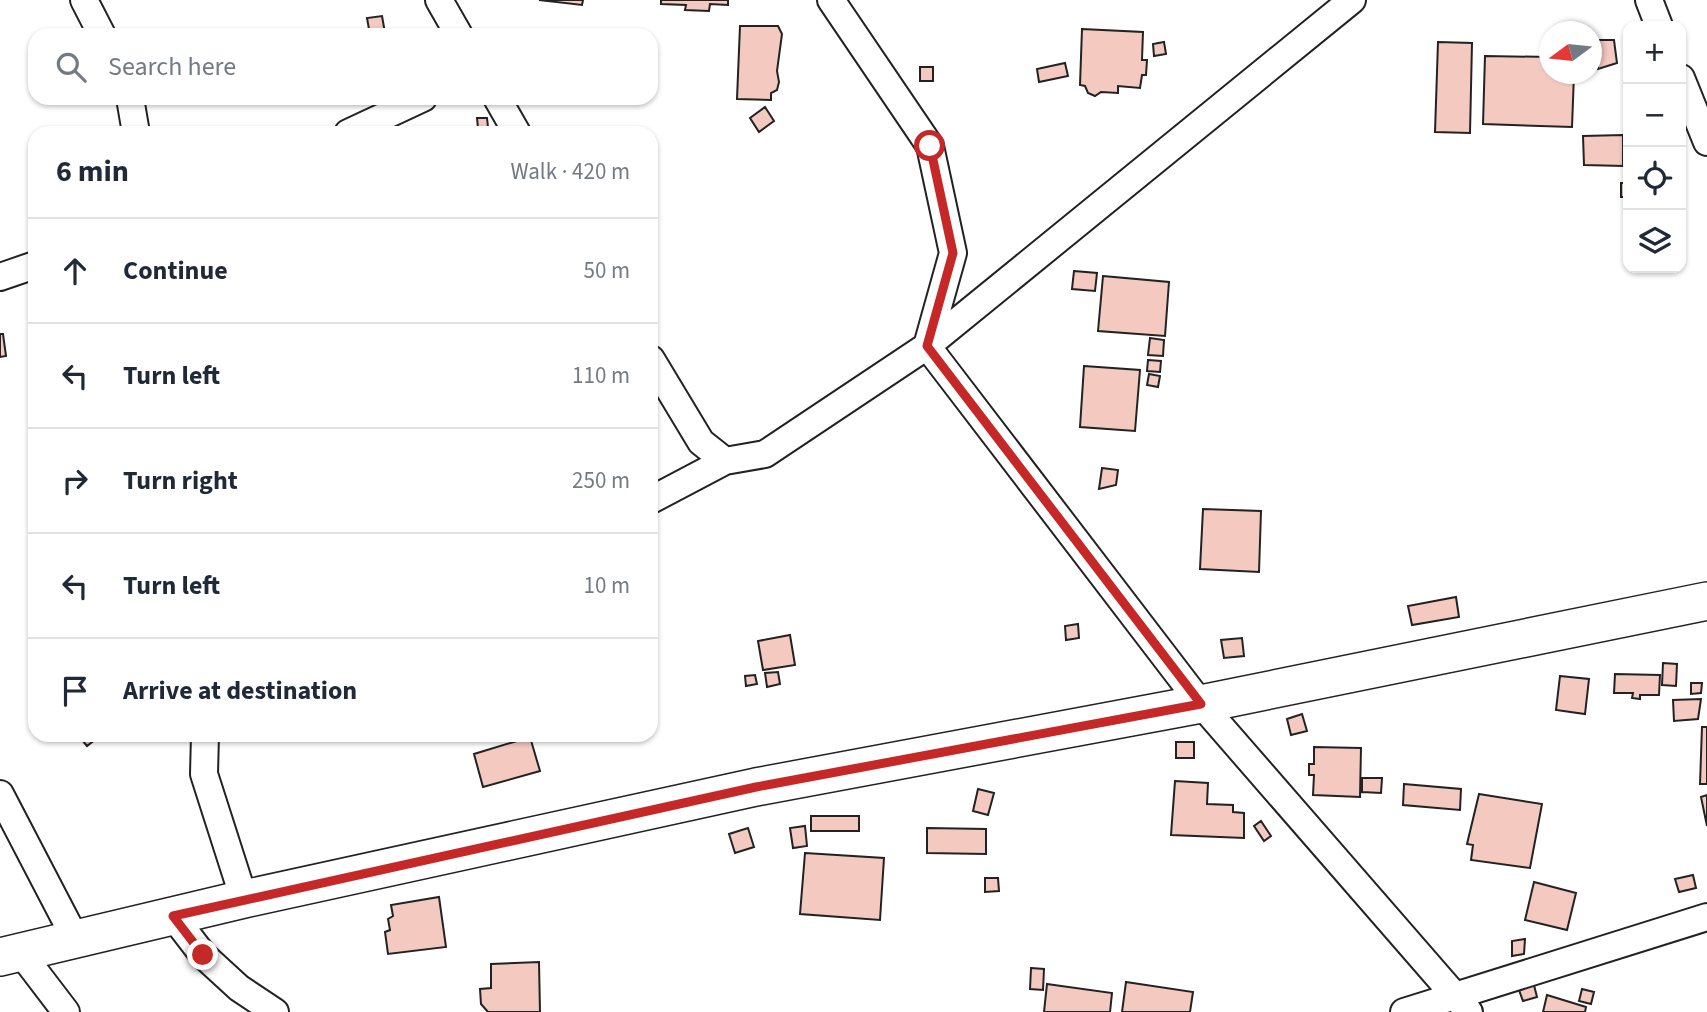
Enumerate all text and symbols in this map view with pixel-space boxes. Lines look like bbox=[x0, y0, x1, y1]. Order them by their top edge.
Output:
north arrow bbox=[1539, 21, 1602, 84]
map controls bbox=[1623, 21, 1686, 273]
button: + bbox=[1623, 21, 1686, 84]
search box bbox=[28, 28, 658, 105]
icon: search bbox=[52, 48, 90, 86]
text: Search here bbox=[108, 48, 236, 85]
button: − bbox=[1623, 84, 1686, 147]
route start bbox=[914, 130, 945, 161]
button: locate bbox=[1623, 147, 1686, 210]
text: 6 min bbox=[56, 150, 129, 193]
text: Walk · 420 m bbox=[511, 155, 630, 188]
button: layers bbox=[1623, 210, 1686, 273]
icon: ahead bbox=[56, 252, 94, 290]
text: Continue bbox=[123, 252, 228, 289]
text: 50 m bbox=[583, 254, 630, 287]
icon: left bbox=[56, 357, 94, 395]
text: Turn left bbox=[123, 357, 220, 394]
text: 110 m bbox=[572, 359, 630, 392]
icon: right bbox=[56, 462, 94, 500]
text: Turn right bbox=[123, 462, 238, 499]
text: 250 m bbox=[572, 464, 630, 497]
icon: left bbox=[56, 567, 94, 605]
text: Turn left bbox=[123, 567, 220, 604]
text: 10 m bbox=[583, 569, 630, 602]
icon: arrive bbox=[56, 672, 94, 710]
text: Arrive at destination bbox=[123, 672, 357, 709]
route end bbox=[187, 939, 218, 970]

